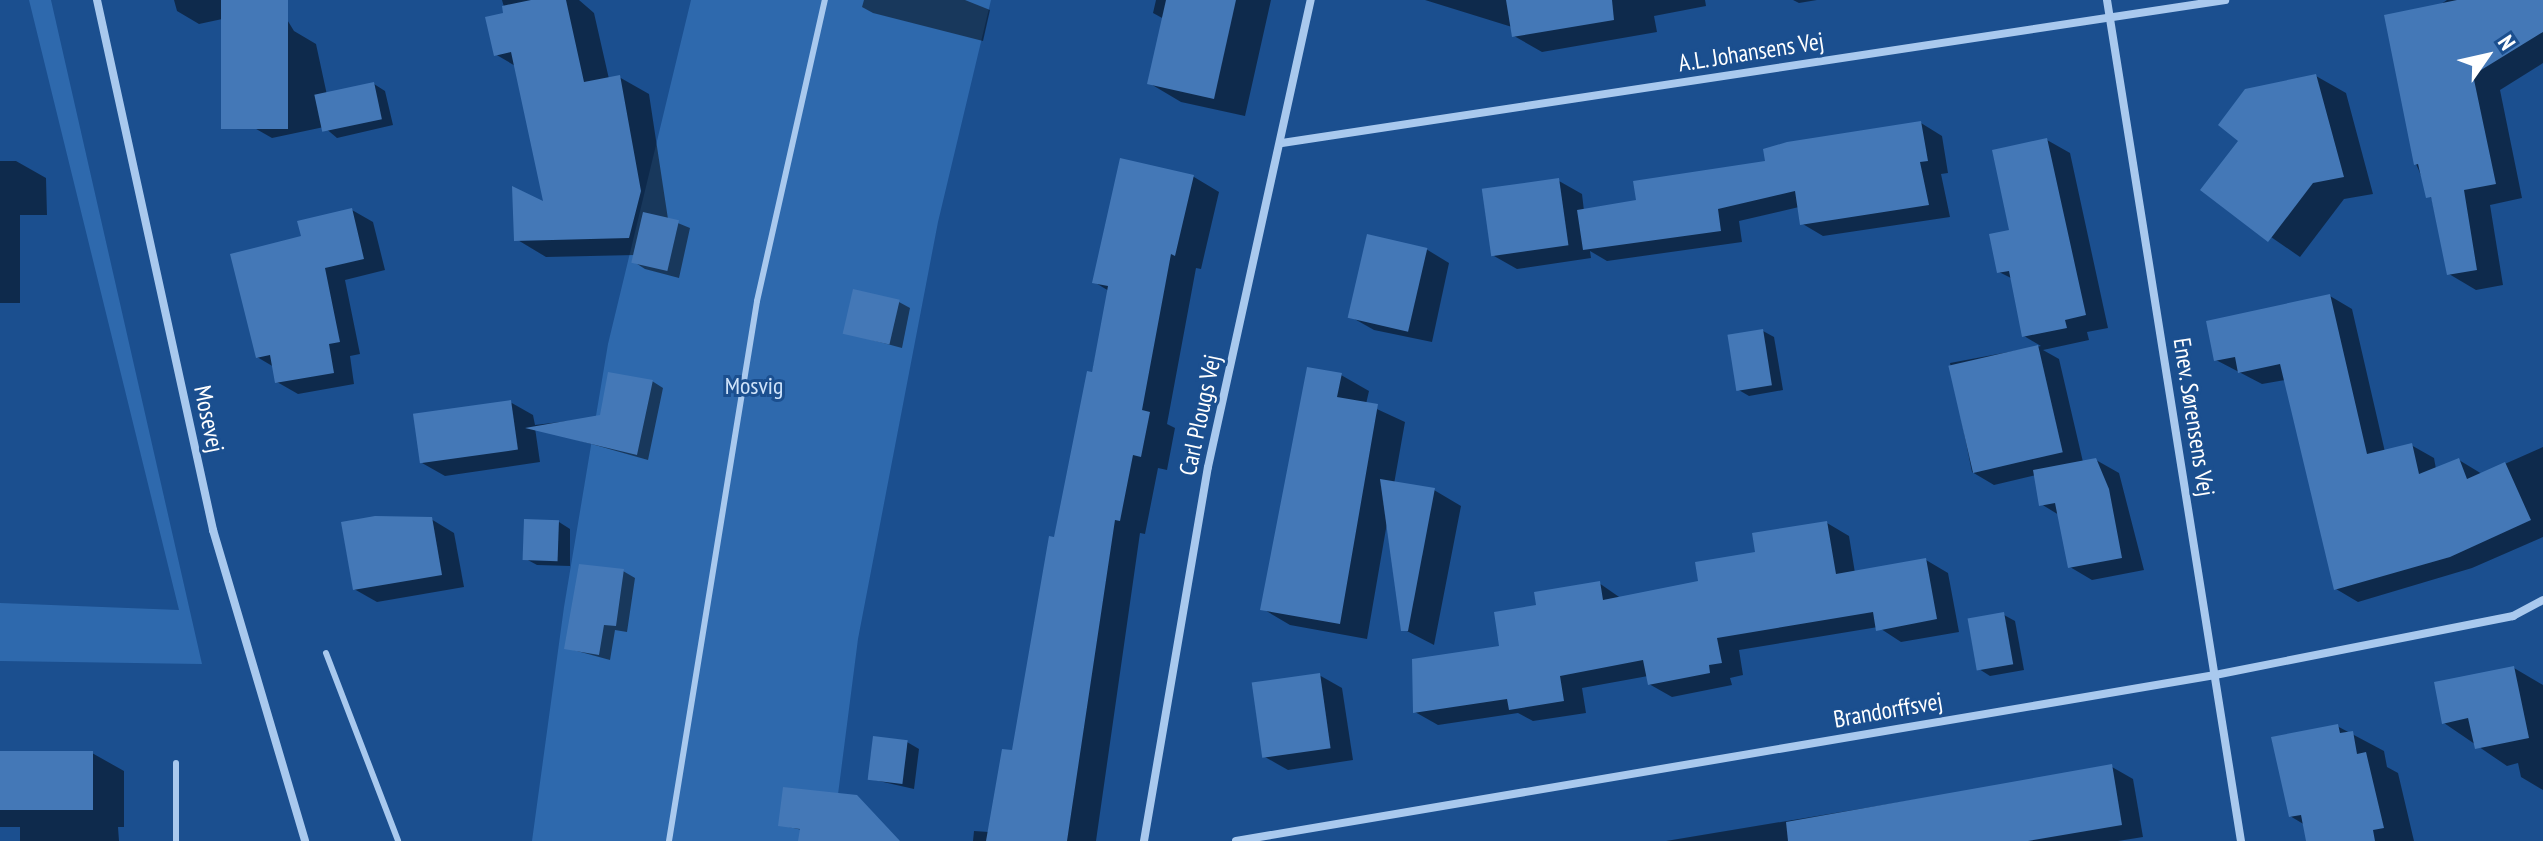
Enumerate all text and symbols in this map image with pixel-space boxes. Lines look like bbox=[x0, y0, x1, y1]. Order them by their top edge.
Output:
north arrow bbox=[2447, 16, 2527, 96]
street label: A.L. Johansens Vej bbox=[1675, 26, 1827, 78]
text: N bbox=[2492, 30, 2522, 55]
street label: Enev. Sørensens Vej bbox=[2167, 335, 2221, 499]
street label: Carl Plougs Vej bbox=[1173, 352, 1227, 478]
park label: Mosvig bbox=[725, 372, 783, 400]
street label: Mosevej bbox=[188, 383, 230, 455]
street label: Brandorffsvej bbox=[1831, 686, 1945, 734]

